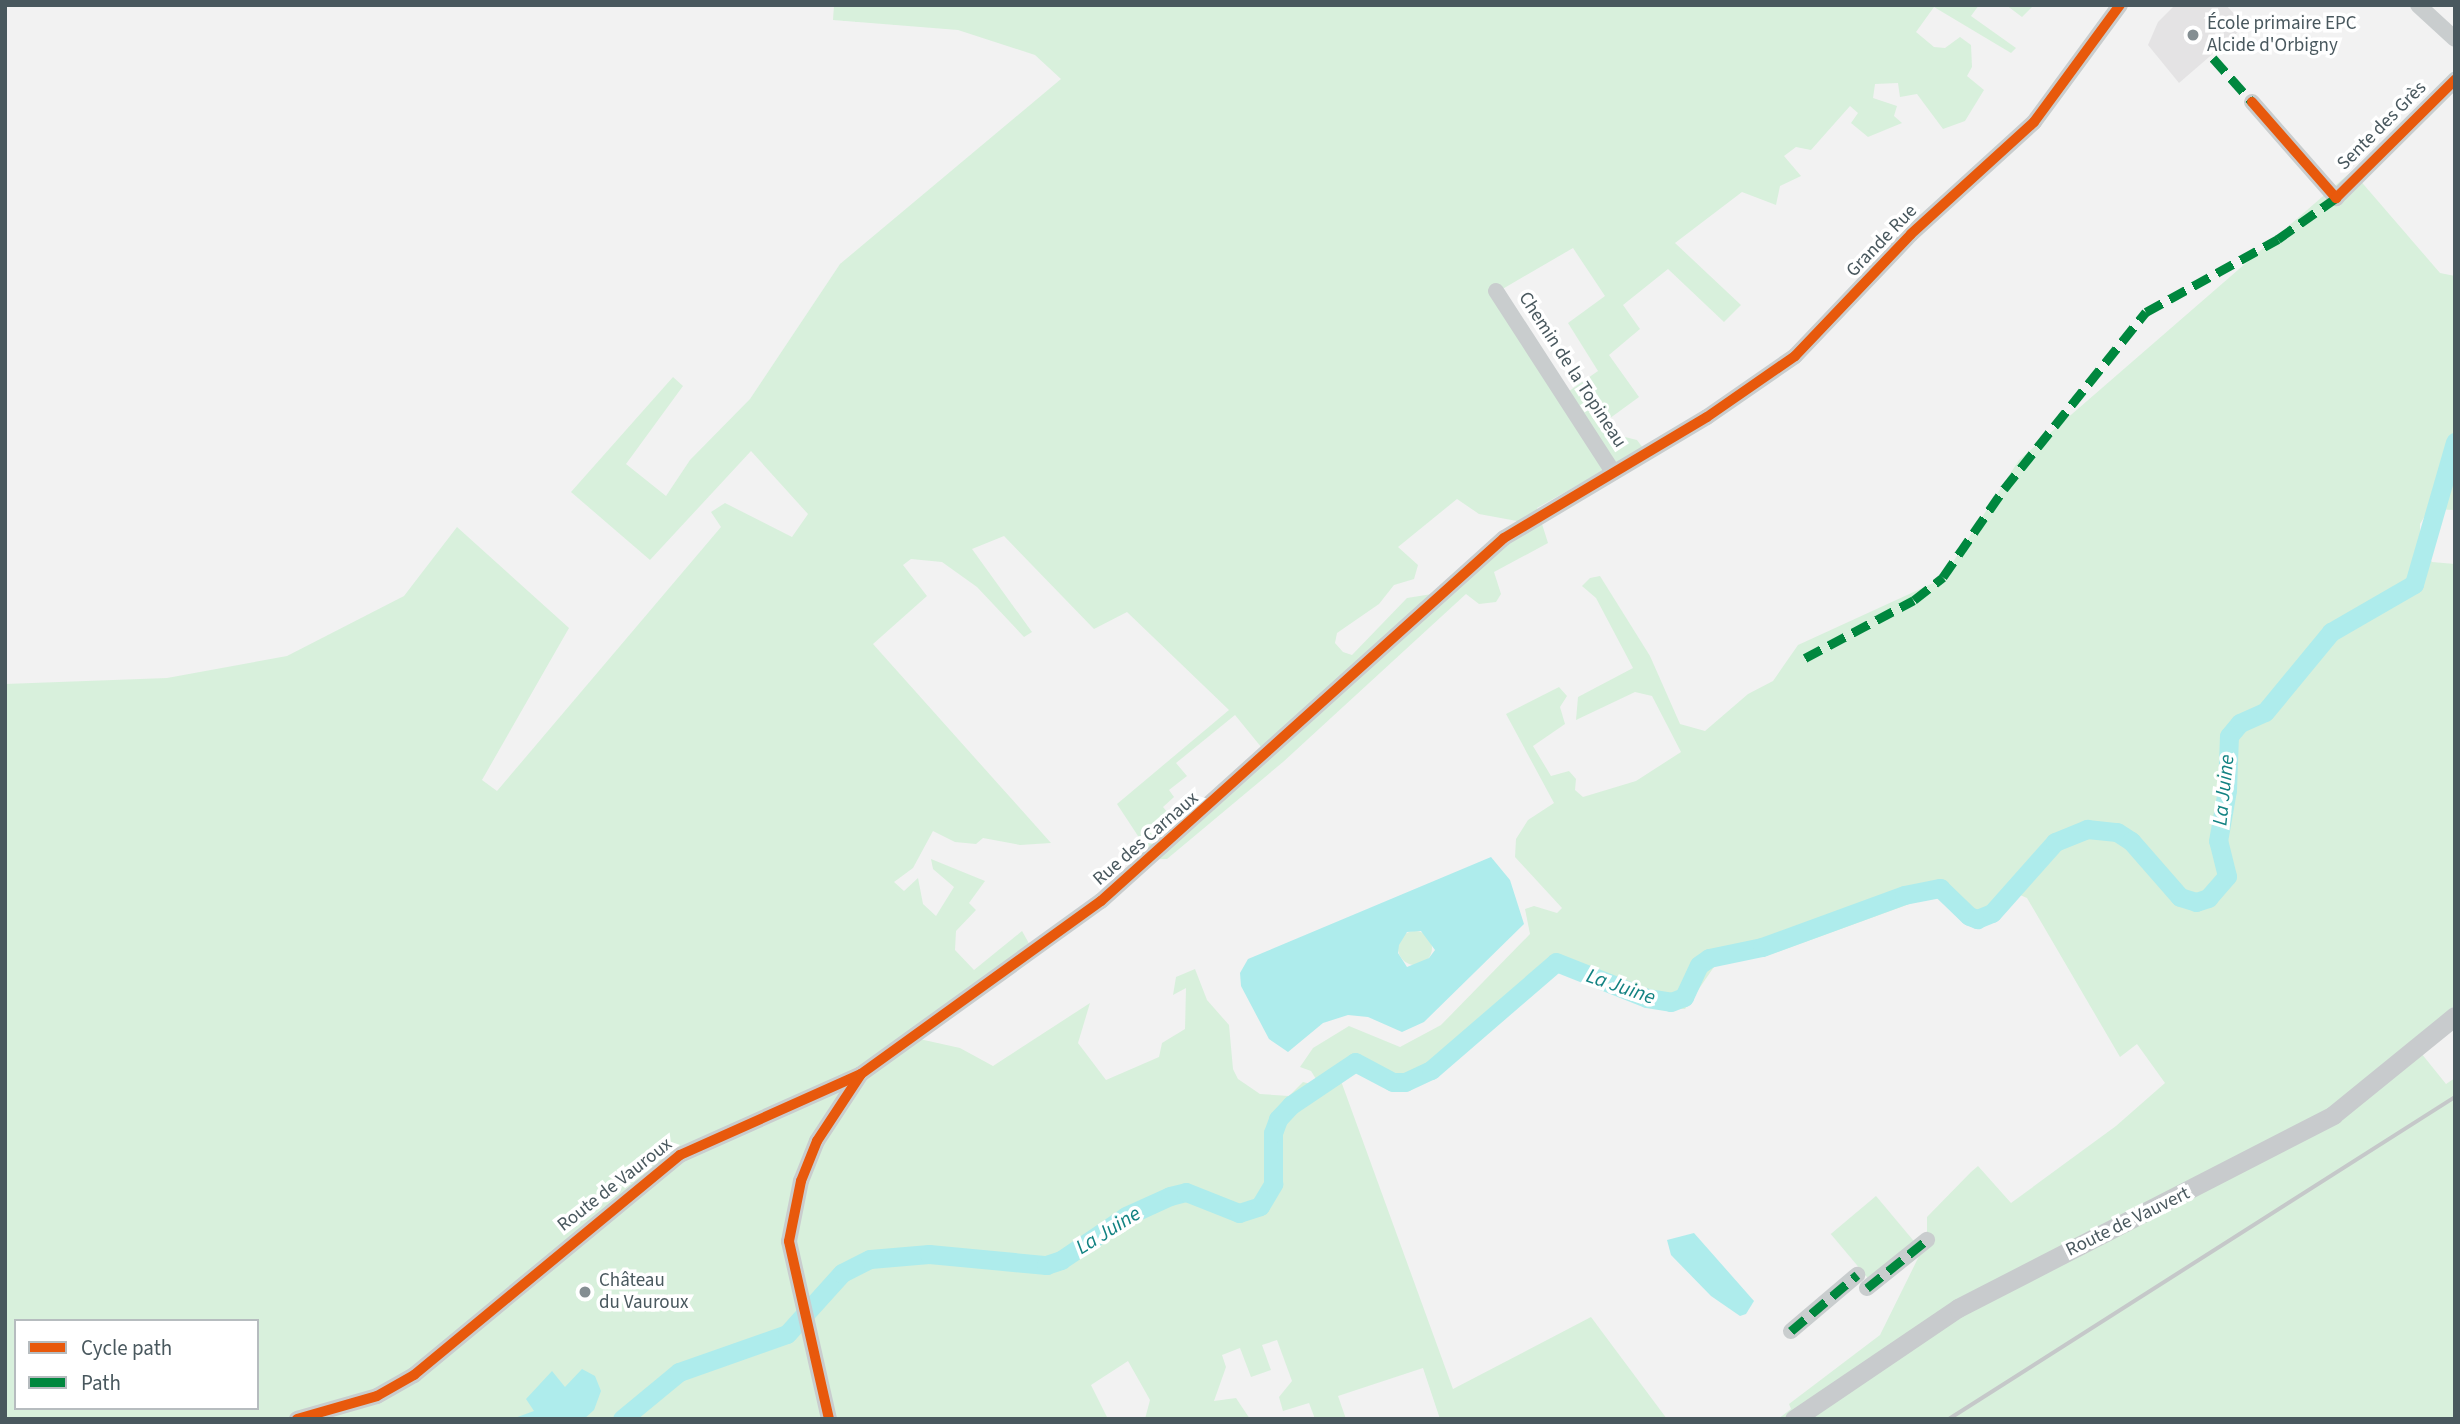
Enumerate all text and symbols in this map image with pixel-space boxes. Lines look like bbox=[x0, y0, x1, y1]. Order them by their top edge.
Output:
place label: École primaire EPC Alcide d'Orbigny bbox=[2207, 13, 2357, 57]
marker: École primaire EPC Alcide d'Orbigny bbox=[2185, 27, 2201, 43]
street label: Sente des Grès bbox=[2333, 77, 2431, 175]
street label: Grande Rue bbox=[1842, 200, 1922, 282]
street label: Chemin de la Topineau bbox=[1513, 288, 1631, 452]
water label: La Juine bbox=[2207, 753, 2239, 827]
street label: Rue des Carnaux bbox=[1089, 787, 1203, 891]
water label: La Juine bbox=[1583, 962, 1659, 1010]
street label: Route de Vauroux bbox=[553, 1133, 677, 1237]
street label: Route de Vauvert bbox=[2062, 1182, 2194, 1262]
water label: La Juine bbox=[1071, 1200, 1145, 1260]
place label: Château du Vauroux bbox=[599, 1270, 688, 1314]
marker: Château du Vauroux bbox=[577, 1284, 593, 1300]
legend bbox=[14, 1319, 259, 1410]
text: Cycle path bbox=[81, 1333, 172, 1363]
text: Path bbox=[81, 1368, 121, 1398]

